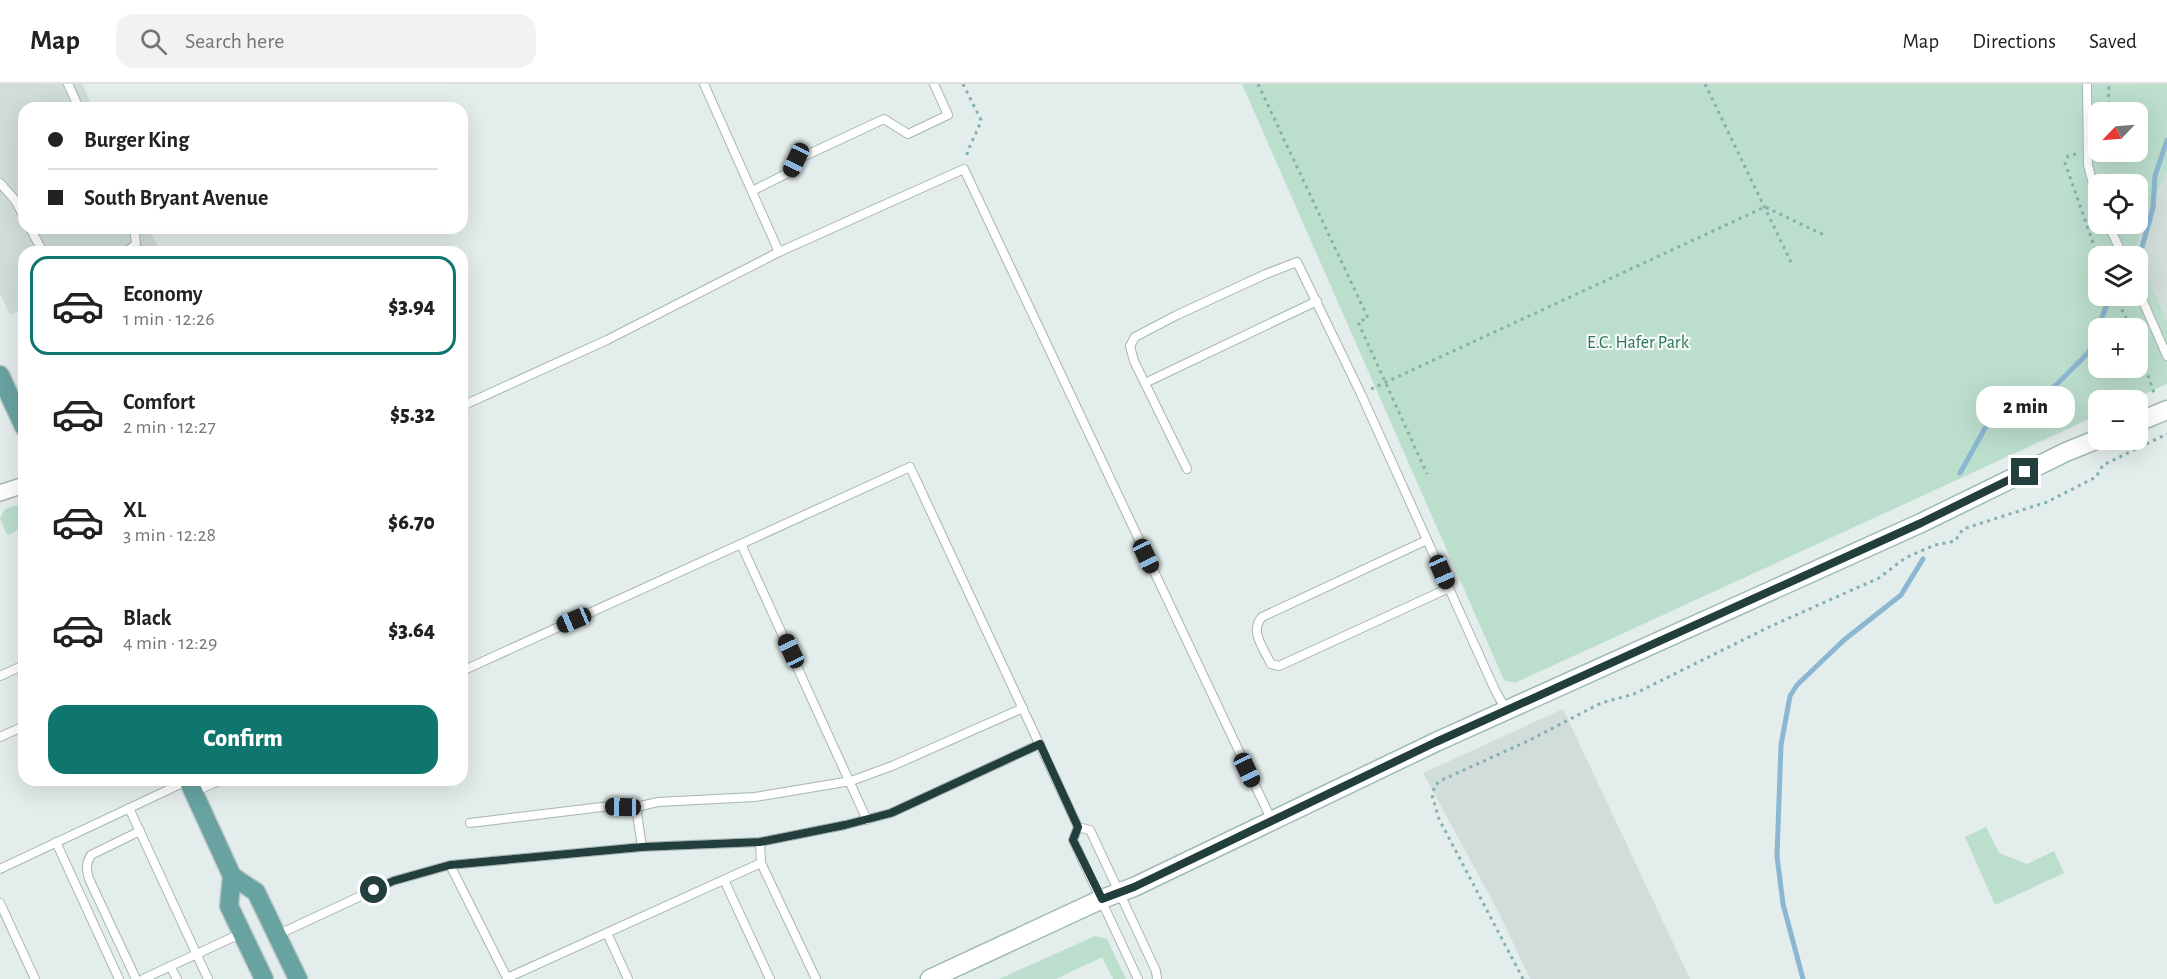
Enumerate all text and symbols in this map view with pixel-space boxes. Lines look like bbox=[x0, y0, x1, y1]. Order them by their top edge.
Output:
search box bbox=[116, 14, 536, 68]
icon: search bbox=[137, 25, 170, 58]
text: Map bbox=[30, 27, 80, 55]
text: Search here bbox=[185, 30, 284, 52]
text: Map bbox=[1903, 31, 1939, 52]
text: Directions bbox=[1972, 31, 2056, 52]
text: Saved bbox=[2089, 31, 2137, 52]
north arrow bbox=[2088, 102, 2148, 162]
map controls bbox=[2088, 102, 2148, 450]
text: Burger King bbox=[84, 129, 189, 151]
car bbox=[780, 140, 812, 180]
button: locate bbox=[2088, 174, 2148, 234]
text: South Bryant Avenue bbox=[84, 187, 268, 209]
button: layers bbox=[2088, 246, 2148, 306]
icon: car bbox=[51, 279, 105, 333]
text: Economy bbox=[123, 283, 203, 305]
text: $3.94 bbox=[388, 295, 435, 317]
text: 1 min · 12:26 bbox=[123, 309, 215, 329]
button: + bbox=[2088, 318, 2148, 378]
park label: E.C. Hafer Park bbox=[1587, 334, 1690, 352]
callout: 2 min bbox=[1976, 385, 2074, 427]
icon: car bbox=[51, 387, 105, 441]
button: − bbox=[2088, 390, 2148, 450]
text: Comfort bbox=[123, 391, 195, 413]
text: 2 min bbox=[2003, 397, 2048, 417]
text: $5.32 bbox=[390, 403, 435, 425]
text: 2 min · 12:27 bbox=[123, 417, 216, 437]
route end bbox=[2011, 458, 2038, 485]
icon: car bbox=[51, 495, 105, 549]
text: XL bbox=[123, 499, 146, 521]
text: $6.70 bbox=[388, 511, 435, 533]
text: 3 min · 12:28 bbox=[123, 525, 216, 545]
car bbox=[1130, 536, 1162, 576]
car bbox=[1426, 552, 1458, 592]
icon: car bbox=[51, 603, 105, 657]
car bbox=[554, 605, 594, 635]
text: Black bbox=[123, 607, 171, 629]
text: $3.64 bbox=[388, 619, 435, 641]
car bbox=[775, 631, 807, 671]
text: 4 min · 12:29 bbox=[123, 633, 217, 653]
button: Confirm bbox=[48, 705, 438, 774]
car bbox=[1231, 750, 1263, 790]
car bbox=[605, 798, 641, 816]
route start bbox=[360, 876, 387, 903]

